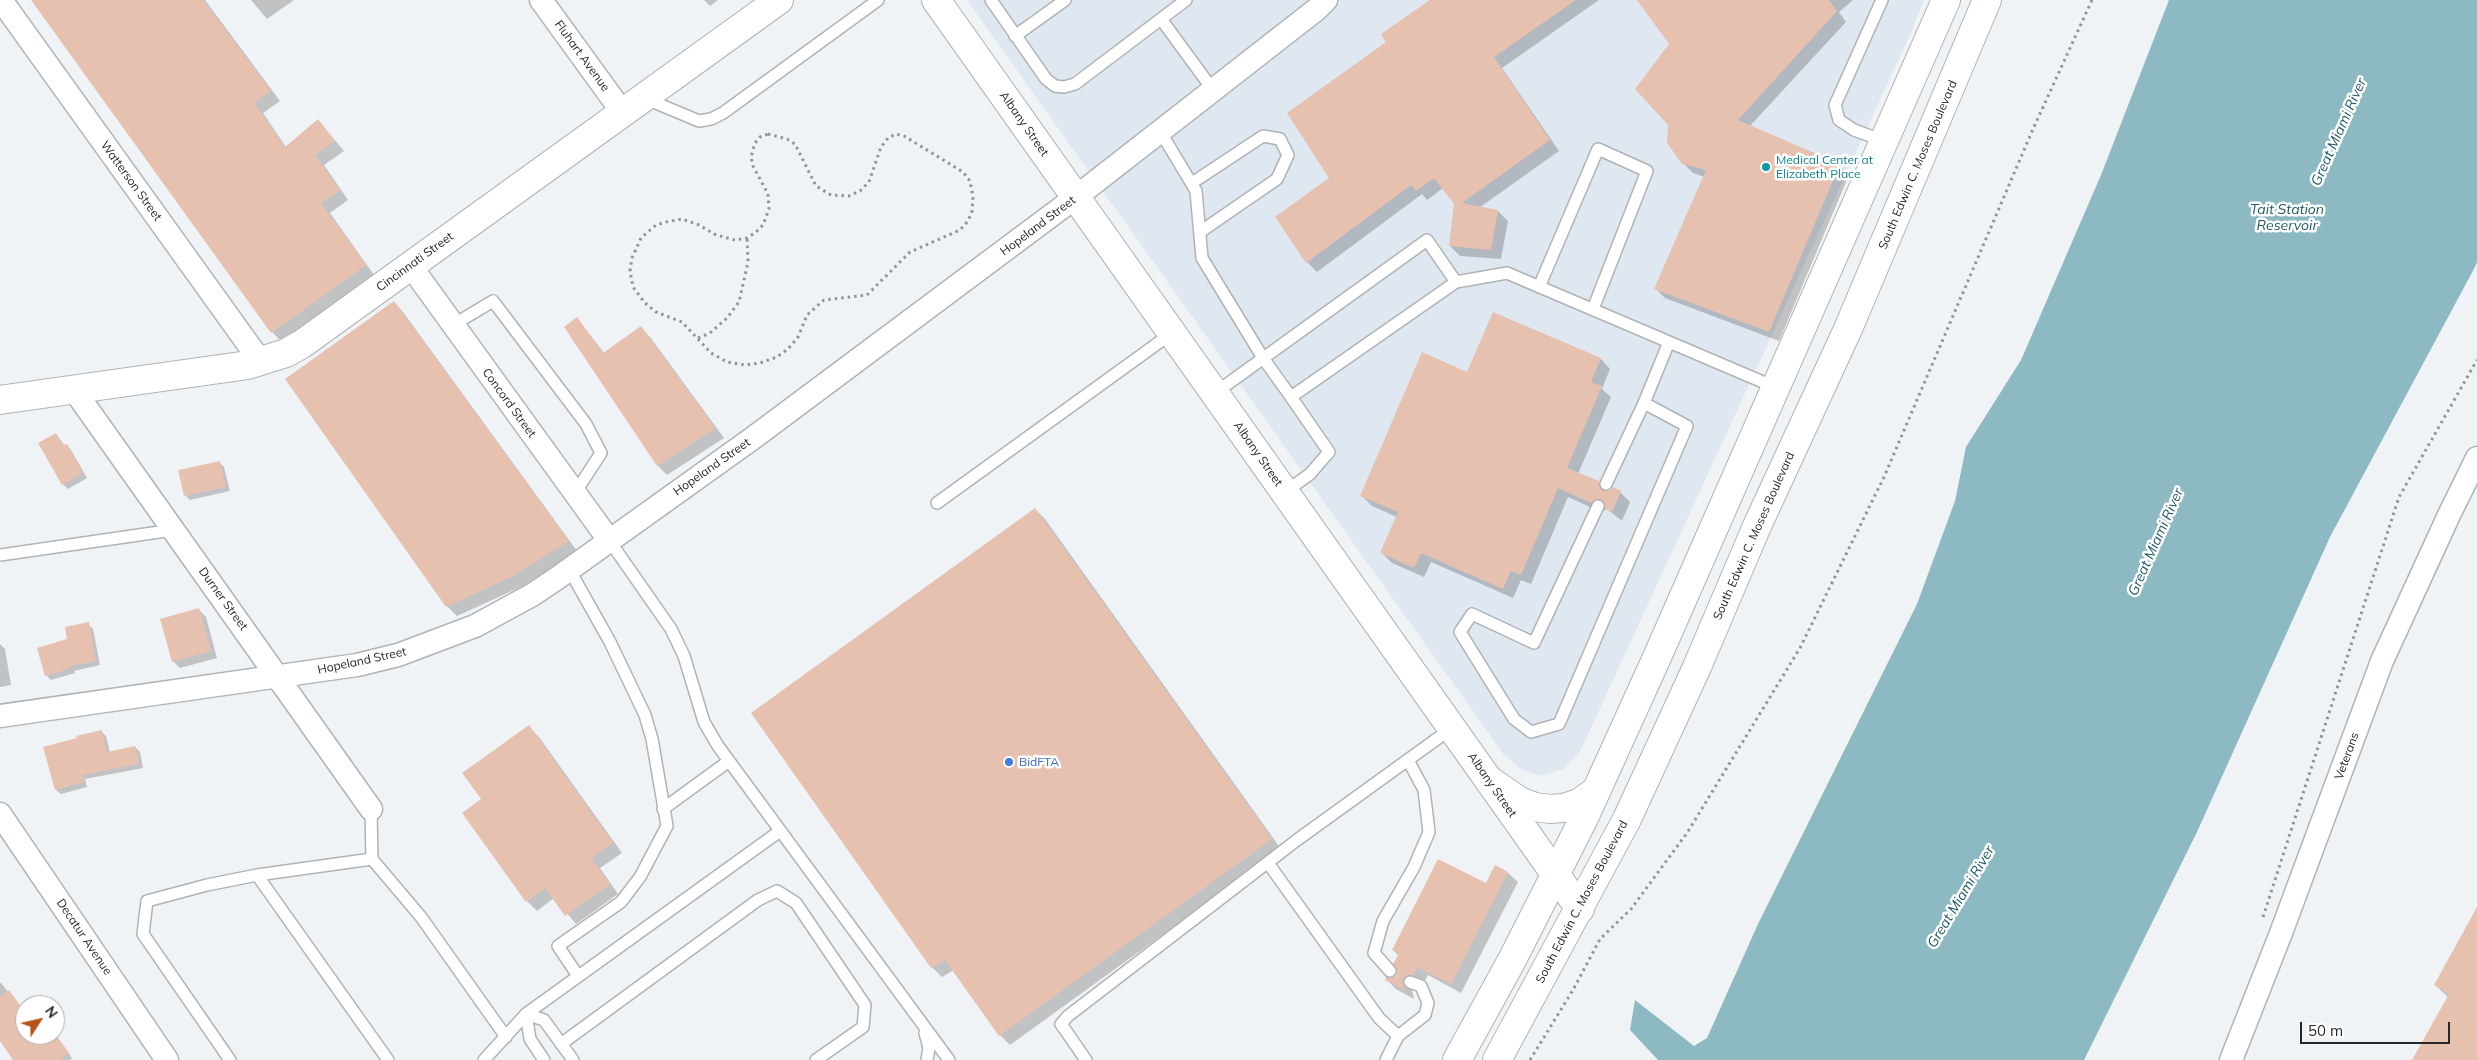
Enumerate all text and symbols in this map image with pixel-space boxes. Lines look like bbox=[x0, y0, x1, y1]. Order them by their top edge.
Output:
street label: Fluhart Avenue bbox=[551, 18, 613, 94]
water label: Great Miami River bbox=[2308, 76, 2370, 188]
street label: South Edwin C. Moses Boulevard bbox=[1876, 78, 1960, 252]
street label: Albany Street bbox=[996, 89, 1052, 159]
street label: Watterson Street bbox=[97, 138, 165, 224]
place label: Medical Center at Elizabeth Place bbox=[1776, 153, 1873, 181]
marker: Medical Center at Elizabeth Place bbox=[1760, 161, 1772, 173]
street label: Hopeland Street bbox=[998, 193, 1078, 259]
water label: Tait Station Reservoir bbox=[2250, 202, 2324, 234]
street label: Cincinnati Street bbox=[374, 229, 456, 295]
street label: Concord Street bbox=[479, 366, 539, 440]
street label: Albany Street bbox=[1230, 419, 1286, 489]
street label: Hopeland Street bbox=[671, 435, 753, 499]
street label: South Edwin C. Moses Boulevard bbox=[1710, 450, 1798, 622]
water label: Great Miami River bbox=[2125, 486, 2187, 598]
street label: Durner Street bbox=[195, 565, 251, 633]
street label: Hopeland Street bbox=[316, 645, 408, 677]
street label: Veterans bbox=[2332, 730, 2362, 782]
street label: Albany Street bbox=[1464, 750, 1520, 820]
place label: BidFTA bbox=[1019, 755, 1059, 769]
marker: BidFTA bbox=[1003, 756, 1015, 768]
street label: South Edwin C. Moses Boulevard bbox=[1533, 818, 1631, 986]
water label: Great Miami River bbox=[1924, 843, 1998, 951]
street label: Decatur Avenue bbox=[53, 896, 115, 978]
north arrow bbox=[15, 995, 65, 1045]
text: N bbox=[41, 1002, 62, 1021]
scale bar bbox=[2302, 1012, 2452, 1044]
text: 50 m bbox=[2308, 1021, 2343, 1040]

